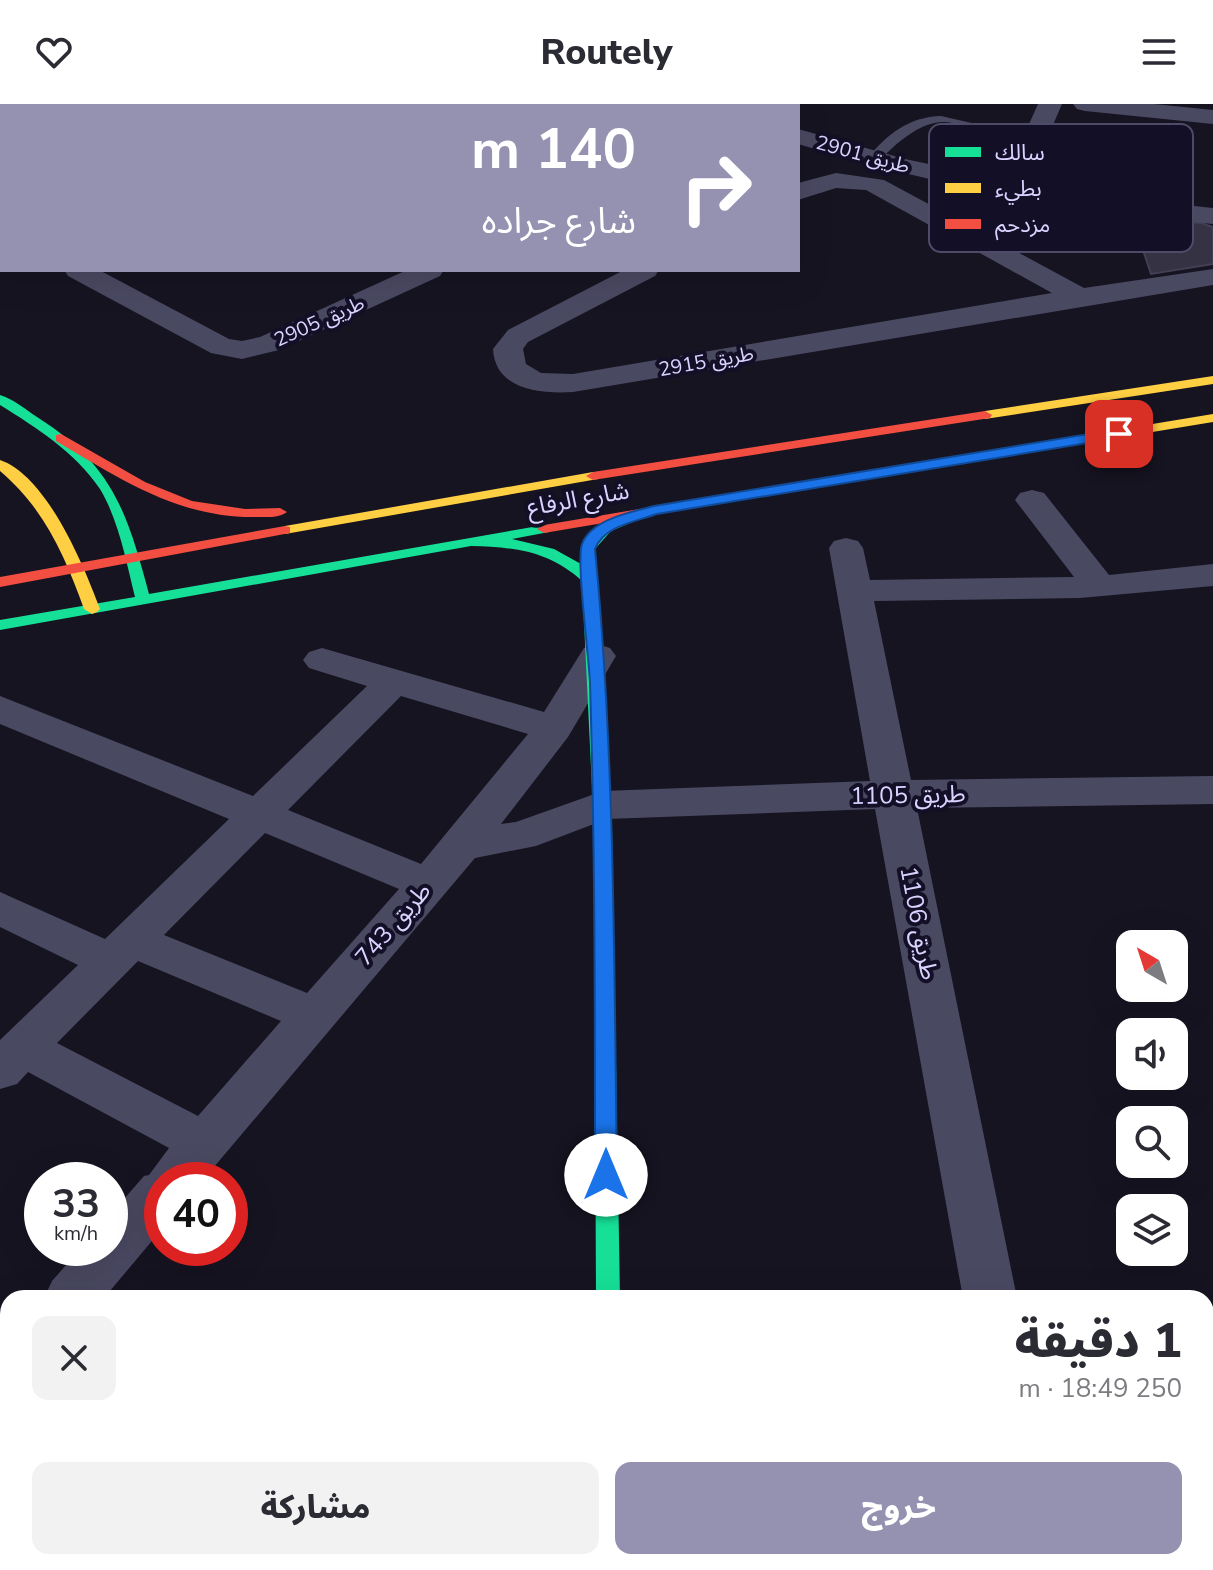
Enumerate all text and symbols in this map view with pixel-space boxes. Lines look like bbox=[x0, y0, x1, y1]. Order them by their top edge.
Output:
text: Routely bbox=[541, 28, 672, 77]
icon: heart bbox=[32, 30, 76, 74]
icon: menu bbox=[1137, 30, 1181, 74]
text: 140 m bbox=[471, 111, 636, 188]
legend bbox=[929, 124, 1193, 252]
street label: طريق 2901 bbox=[813, 129, 913, 180]
icon: right bbox=[664, 136, 768, 240]
text: سالك bbox=[995, 138, 1045, 168]
text: بطيء bbox=[995, 174, 1042, 205]
text: شارع جراده bbox=[482, 197, 636, 246]
text: مزدحم bbox=[995, 210, 1050, 241]
street label: طريق 2905 bbox=[270, 290, 369, 353]
street label: طريق 2915 bbox=[656, 340, 756, 383]
pin bbox=[1085, 400, 1153, 468]
icon: arrive bbox=[1097, 412, 1141, 456]
street label: شارع الرفاع bbox=[524, 474, 632, 525]
street label: طريق 1105 bbox=[850, 778, 966, 812]
street label: طريق 1106 bbox=[892, 863, 946, 983]
street label: طريق 743 bbox=[348, 875, 438, 973]
north arrow bbox=[1116, 930, 1188, 1002]
map controls bbox=[1116, 930, 1188, 1266]
button: sound bbox=[1116, 1018, 1188, 1090]
button: search bbox=[1116, 1106, 1188, 1178]
position arrow bbox=[564, 1133, 648, 1217]
speed limit sign: 40 bbox=[144, 1162, 248, 1266]
text: 33 bbox=[52, 1177, 100, 1231]
button: layers bbox=[1116, 1194, 1188, 1266]
text: km/h bbox=[54, 1220, 98, 1247]
text: 1 دقيقة bbox=[1015, 1308, 1182, 1374]
button: close bbox=[32, 1316, 116, 1400]
text: 250 m · 18:49 bbox=[1019, 1371, 1182, 1406]
button: مشاركة bbox=[32, 1462, 599, 1554]
button: خروج bbox=[615, 1462, 1182, 1554]

